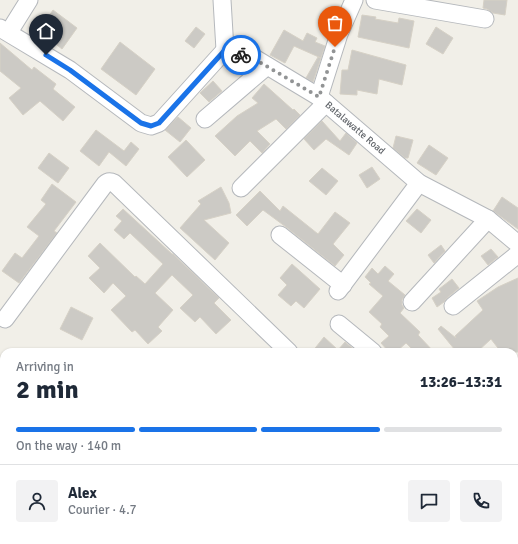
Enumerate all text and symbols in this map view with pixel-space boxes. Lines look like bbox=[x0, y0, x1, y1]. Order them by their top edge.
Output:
pin bbox=[318, 6, 352, 47]
icon: bag bbox=[324, 12, 346, 34]
pin bbox=[29, 14, 63, 55]
icon: home bbox=[35, 20, 57, 42]
courier bbox=[221, 35, 261, 75]
icon: bike bbox=[230, 44, 252, 66]
street label: Batalawatte Road bbox=[323, 99, 387, 157]
text: Arriving in bbox=[16, 359, 74, 375]
text: 13:26–13:31 bbox=[420, 373, 502, 391]
text: 2 min bbox=[16, 374, 79, 406]
text: On the way · 140 m bbox=[16, 438, 121, 454]
button: person bbox=[16, 480, 58, 522]
button: chat bbox=[408, 480, 450, 522]
button: phone bbox=[460, 480, 502, 522]
text: Alex bbox=[68, 484, 97, 502]
text: Courier · 4.7 bbox=[68, 502, 137, 518]

